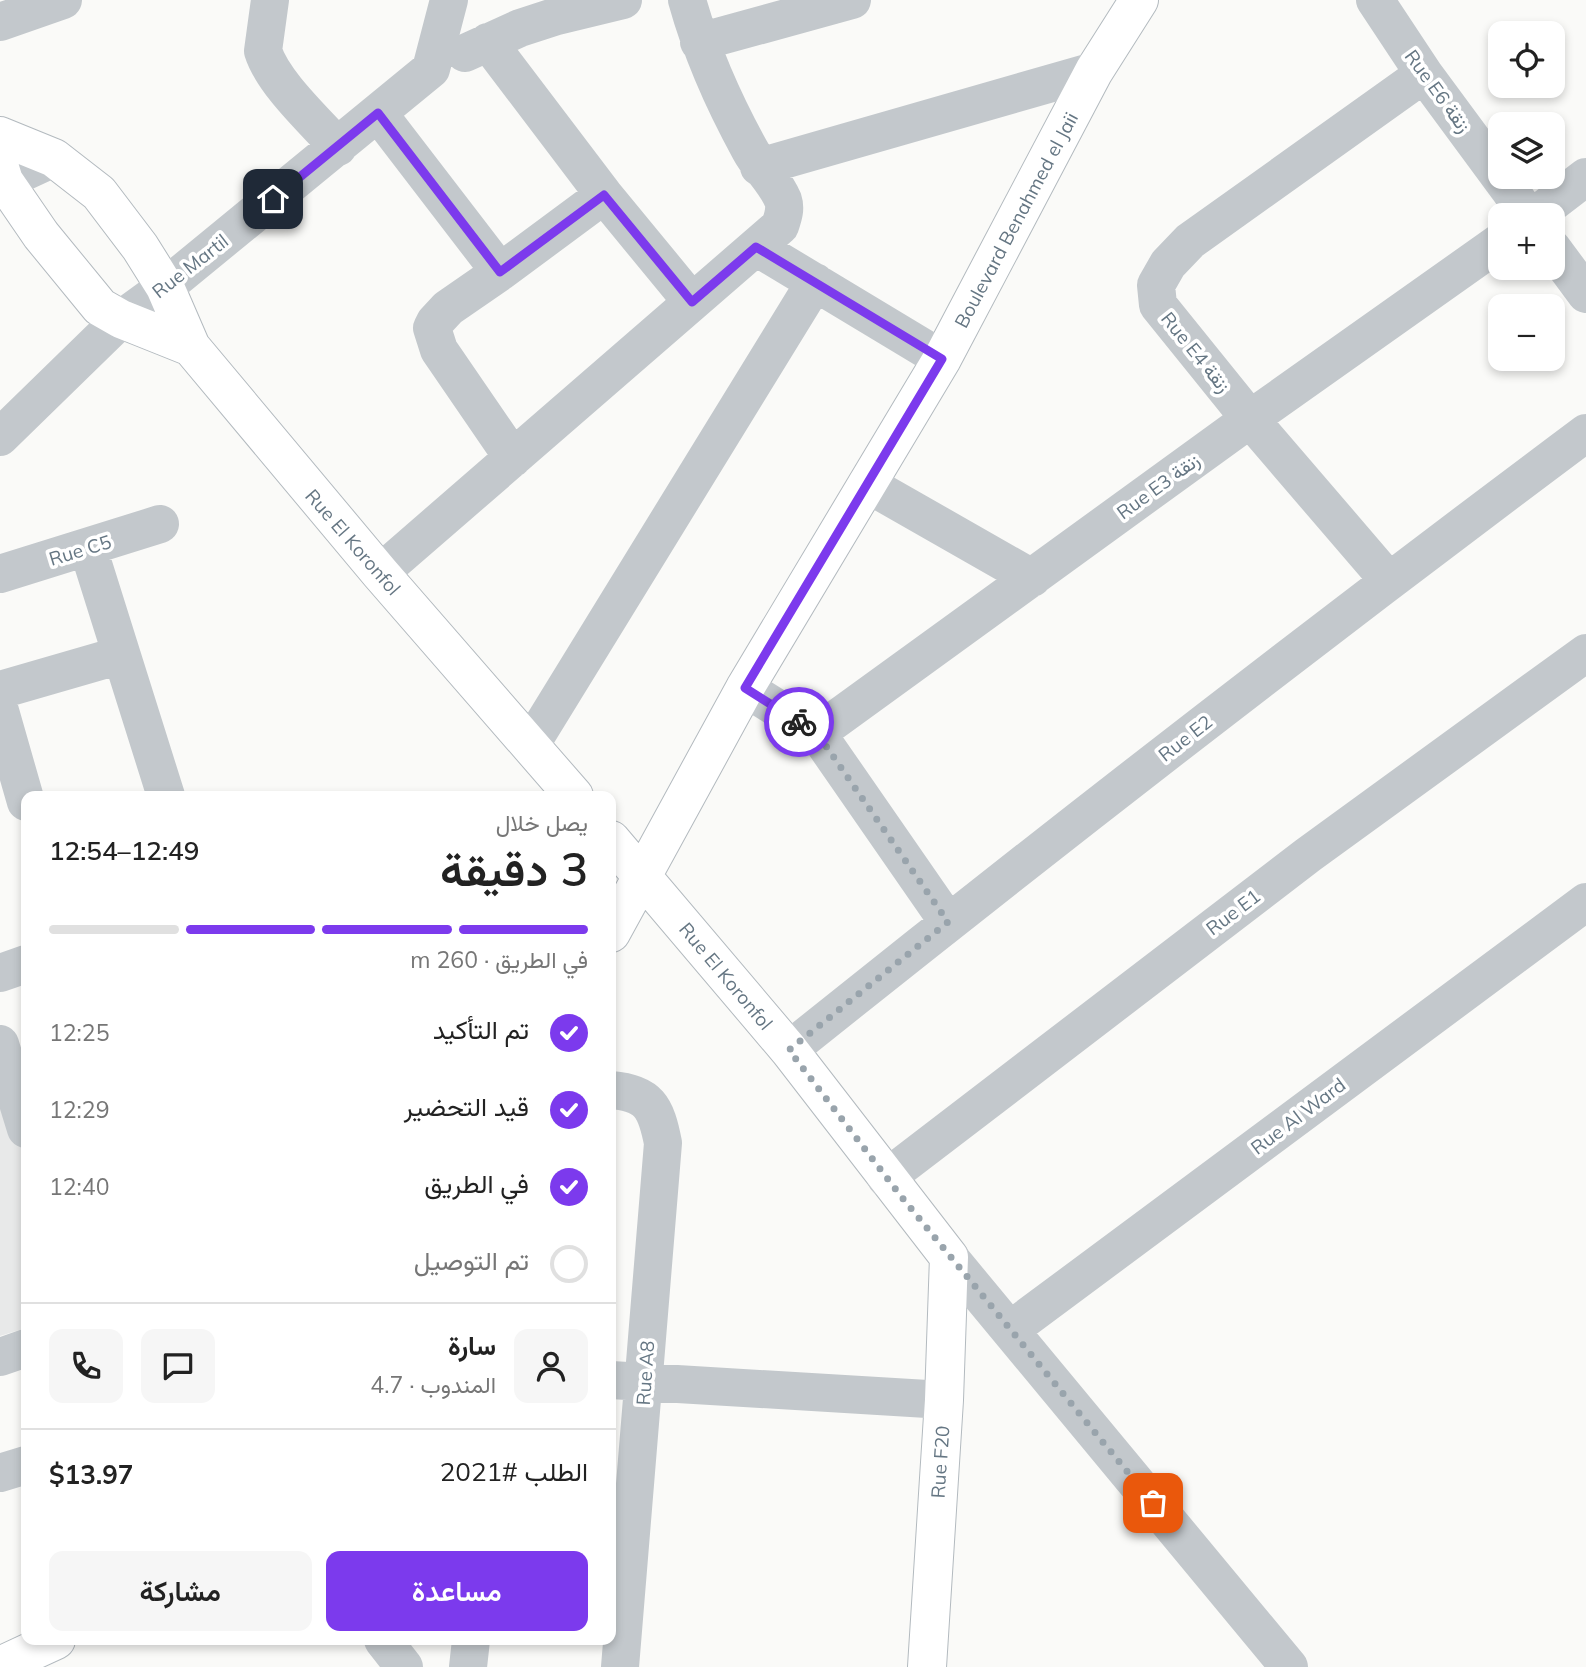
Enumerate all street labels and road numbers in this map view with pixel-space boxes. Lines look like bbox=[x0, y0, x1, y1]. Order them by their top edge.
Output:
street label: Rue E6 زنقة bbox=[1400, 45, 1476, 137]
street label: Boulevard Benahmed el Jaii bbox=[949, 108, 1083, 332]
street label: Rue Martil bbox=[147, 229, 233, 303]
street label: Rue E4 زنقة bbox=[1156, 307, 1236, 397]
street label: Rue E3 زنقة bbox=[1112, 448, 1204, 524]
street label: Rue El Koronfol bbox=[300, 484, 406, 600]
street label: Rue C5 bbox=[46, 529, 114, 571]
street label: Rue E2 bbox=[1153, 709, 1217, 767]
street label: Rue E1 bbox=[1201, 884, 1265, 940]
street label: Rue El Koronfol bbox=[674, 917, 778, 1035]
street label: Rue Al Ward bbox=[1246, 1073, 1350, 1159]
street label: Rue A8 bbox=[631, 1340, 659, 1406]
street label: Rue F20 bbox=[925, 1425, 955, 1499]

